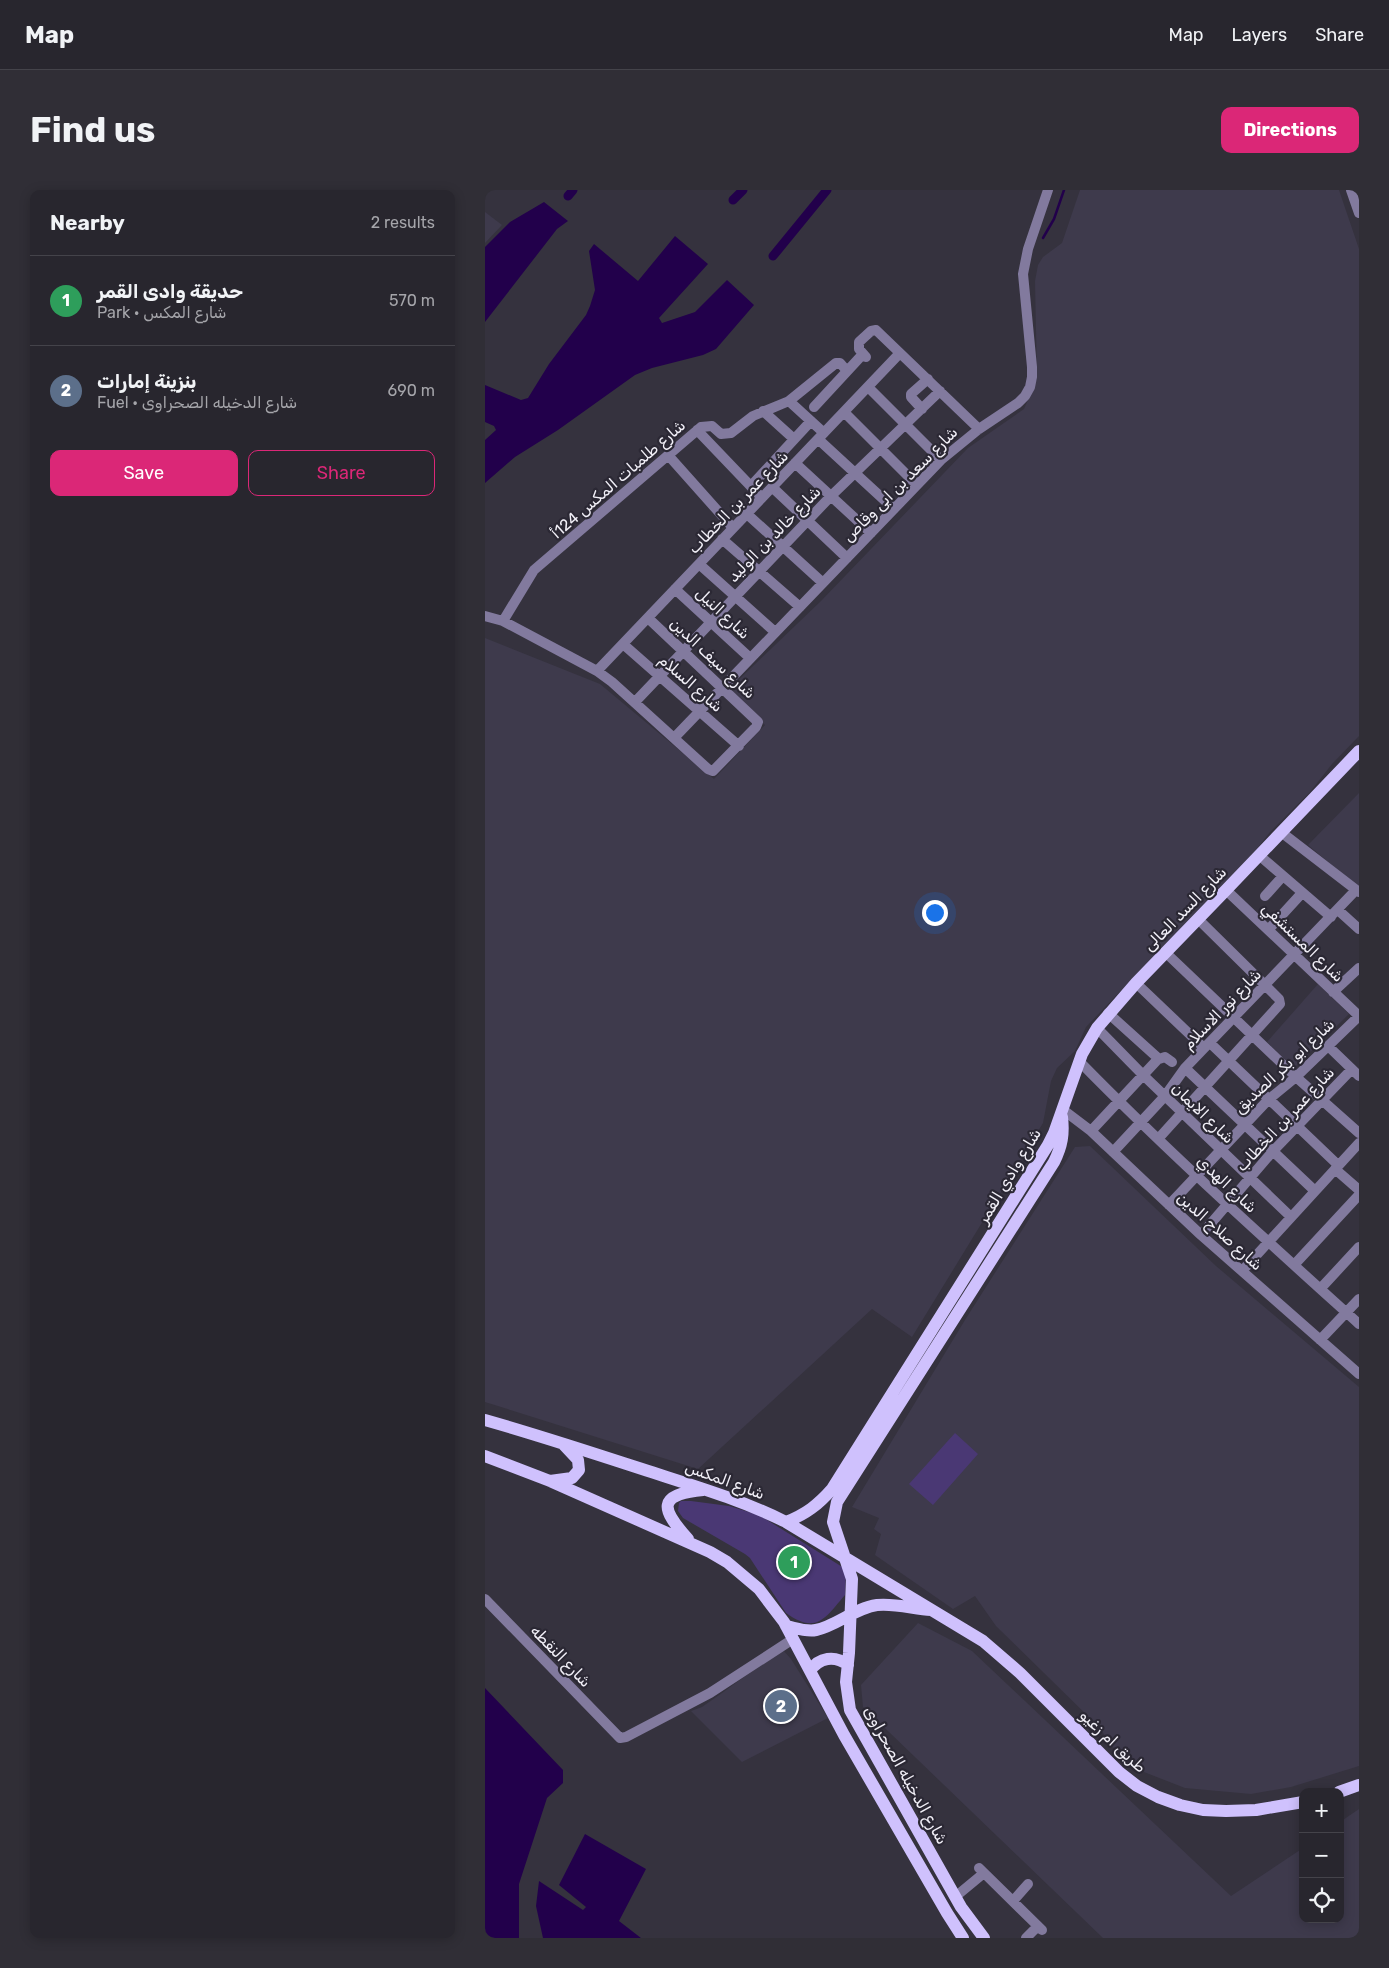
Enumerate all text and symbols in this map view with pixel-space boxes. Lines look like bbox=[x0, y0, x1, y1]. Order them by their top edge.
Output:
text: Map bbox=[25, 21, 74, 49]
text: Map bbox=[1169, 24, 1204, 46]
text: Layers bbox=[1232, 24, 1287, 46]
text: Share bbox=[1315, 24, 1364, 46]
button: Directions bbox=[1221, 107, 1359, 153]
text: Find us bbox=[30, 109, 155, 151]
text: Nearby bbox=[50, 210, 125, 235]
text: 2 results bbox=[371, 213, 435, 232]
text: حديقة وادى القمر bbox=[97, 280, 243, 303]
text: 1 bbox=[62, 291, 70, 310]
text: 570 m bbox=[389, 291, 435, 310]
text: Park · شارع المكس bbox=[97, 303, 227, 322]
text: بنزينة إمارات bbox=[97, 370, 196, 393]
text: 2 bbox=[61, 381, 71, 400]
text: 690 m bbox=[388, 381, 435, 400]
text: Fuel · شارع الدخيله الصحراوى bbox=[97, 393, 297, 412]
street label: شارع طلمبات المكس 124أ bbox=[547, 415, 690, 544]
street label: شارع سعد بن ابى وقاص bbox=[838, 422, 963, 547]
street label: شارع عمر بن الخطاب bbox=[684, 447, 793, 559]
button: Save bbox=[50, 450, 238, 496]
button: Share bbox=[248, 450, 435, 496]
street label: شارع خالد بن الوليد bbox=[723, 482, 826, 587]
street label: شارع النيل bbox=[691, 583, 754, 644]
street label: شارع سيف الدين bbox=[665, 614, 760, 704]
street label: شارع السلام bbox=[654, 650, 727, 717]
street label: شارع السد العالى bbox=[1140, 862, 1232, 957]
street label: شارع المستشفي bbox=[1256, 898, 1348, 988]
your location bbox=[922, 900, 948, 926]
street label: شارع نور الاسلام bbox=[1179, 965, 1267, 1055]
street label: شارع ابو بكر الصديق bbox=[1230, 1015, 1340, 1119]
street label: شارع عمر بن الخطاب bbox=[1232, 1063, 1340, 1177]
street label: شارع الايمان bbox=[1166, 1079, 1238, 1149]
street label: شارع وادي القمر bbox=[973, 1125, 1047, 1229]
street label: شارع الهدي bbox=[1192, 1151, 1261, 1218]
street label: شارع صلاح الدين bbox=[1172, 1188, 1267, 1276]
street label: شارع المكس bbox=[682, 1457, 767, 1505]
pin: 1 bbox=[778, 1543, 810, 1581]
street label: شارع النقطه bbox=[525, 1621, 595, 1692]
pin: 2 bbox=[765, 1687, 797, 1725]
street label: شارع الدخيله الصحراوى bbox=[858, 1702, 952, 1849]
street label: طريق ام زغيو bbox=[1075, 1705, 1150, 1777]
map controls bbox=[1299, 1788, 1344, 1923]
button: + bbox=[1299, 1788, 1344, 1833]
button: − bbox=[1299, 1833, 1344, 1878]
button: locate bbox=[1299, 1878, 1344, 1923]

